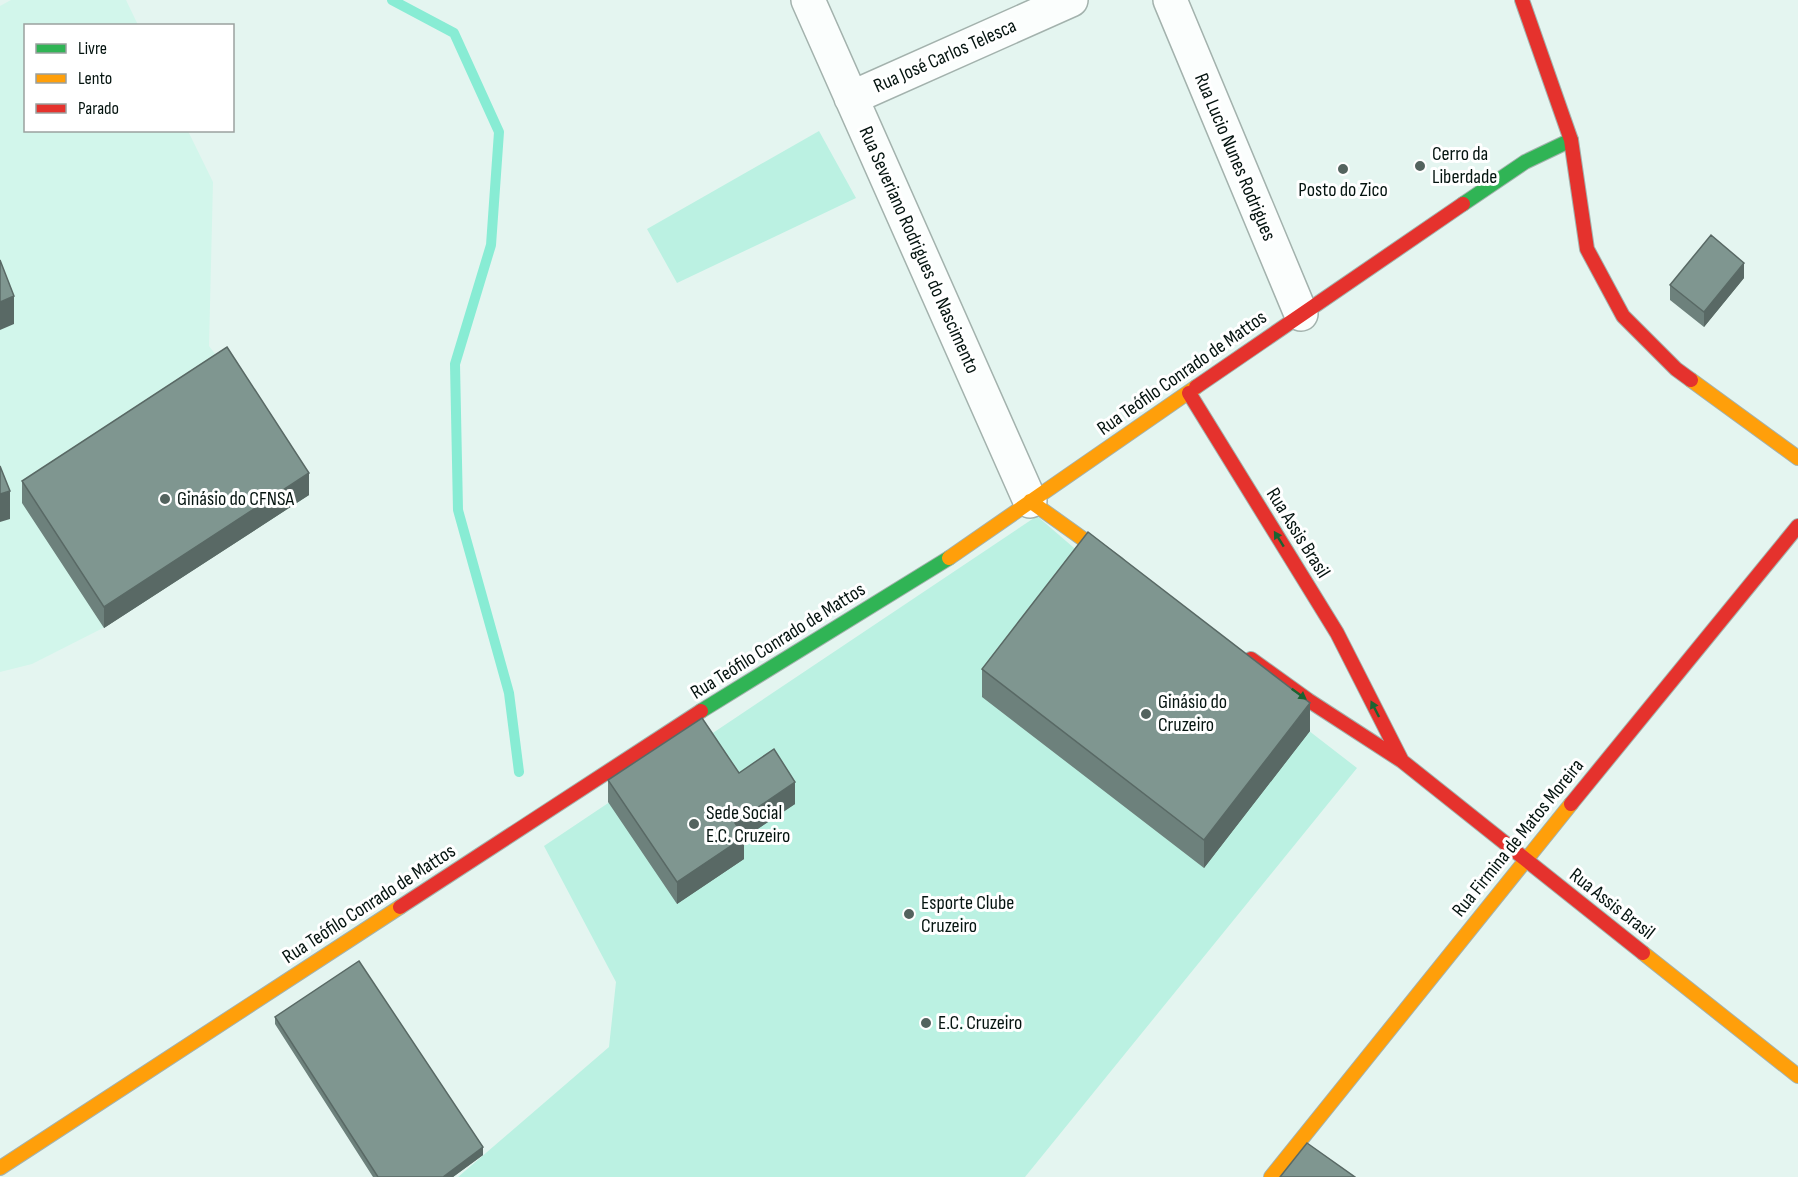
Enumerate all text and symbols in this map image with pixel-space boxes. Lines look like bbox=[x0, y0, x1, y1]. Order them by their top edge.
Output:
street label: Rua José Carlos Telesca bbox=[870, 14, 1020, 98]
legend bbox=[24, 24, 234, 132]
text: Livre bbox=[78, 38, 107, 59]
text: Lento bbox=[78, 68, 112, 89]
street label: Rua Lucio Nunes Rodrigues bbox=[1189, 70, 1281, 244]
text: Parado bbox=[78, 98, 119, 119]
street label: Rua Severiano Rodrigues do Nascimento bbox=[854, 123, 984, 377]
place label: Cerro da Liberdade bbox=[1432, 142, 1497, 189]
marker: Cerro da Liberdade bbox=[1413, 159, 1427, 173]
marker: Posto do Zico bbox=[1336, 162, 1350, 176]
place label: Posto do Zico bbox=[1298, 178, 1388, 202]
street label: Rua Teófilo Conrado de Mattos bbox=[1093, 305, 1271, 441]
street label: Rua Assis Brasil bbox=[1261, 483, 1335, 583]
place label: Ginásio do CFNSA bbox=[177, 487, 295, 511]
marker: Ginásio do CFNSA bbox=[158, 492, 172, 506]
one-way arrow bbox=[1273, 531, 1284, 547]
street label: Rua Teófilo Conrado de Mattos bbox=[686, 577, 870, 705]
one-way arrow bbox=[1291, 688, 1307, 700]
place label: Ginásio do Cruzeiro bbox=[1158, 690, 1227, 737]
one-way arrow bbox=[1370, 700, 1380, 717]
marker: Ginásio do Cruzeiro bbox=[1139, 707, 1153, 721]
street label: Rua Firmina de Matos Moreira bbox=[1447, 754, 1589, 922]
place label: Sede Social E.C. Cruzeiro bbox=[706, 801, 790, 848]
marker: Sede Social E.C. Cruzeiro bbox=[687, 817, 701, 831]
street label: Rua Teófilo Conrado de Mattos bbox=[278, 839, 460, 969]
street label: Rua Assis Brasil bbox=[1564, 863, 1660, 945]
place label: Esporte Clube Cruzeiro bbox=[921, 891, 1014, 938]
marker: Esporte Clube Cruzeiro bbox=[902, 907, 916, 921]
place label: E.C. Cruzeiro bbox=[938, 1011, 1022, 1035]
marker: E.C. Cruzeiro bbox=[919, 1016, 933, 1030]

